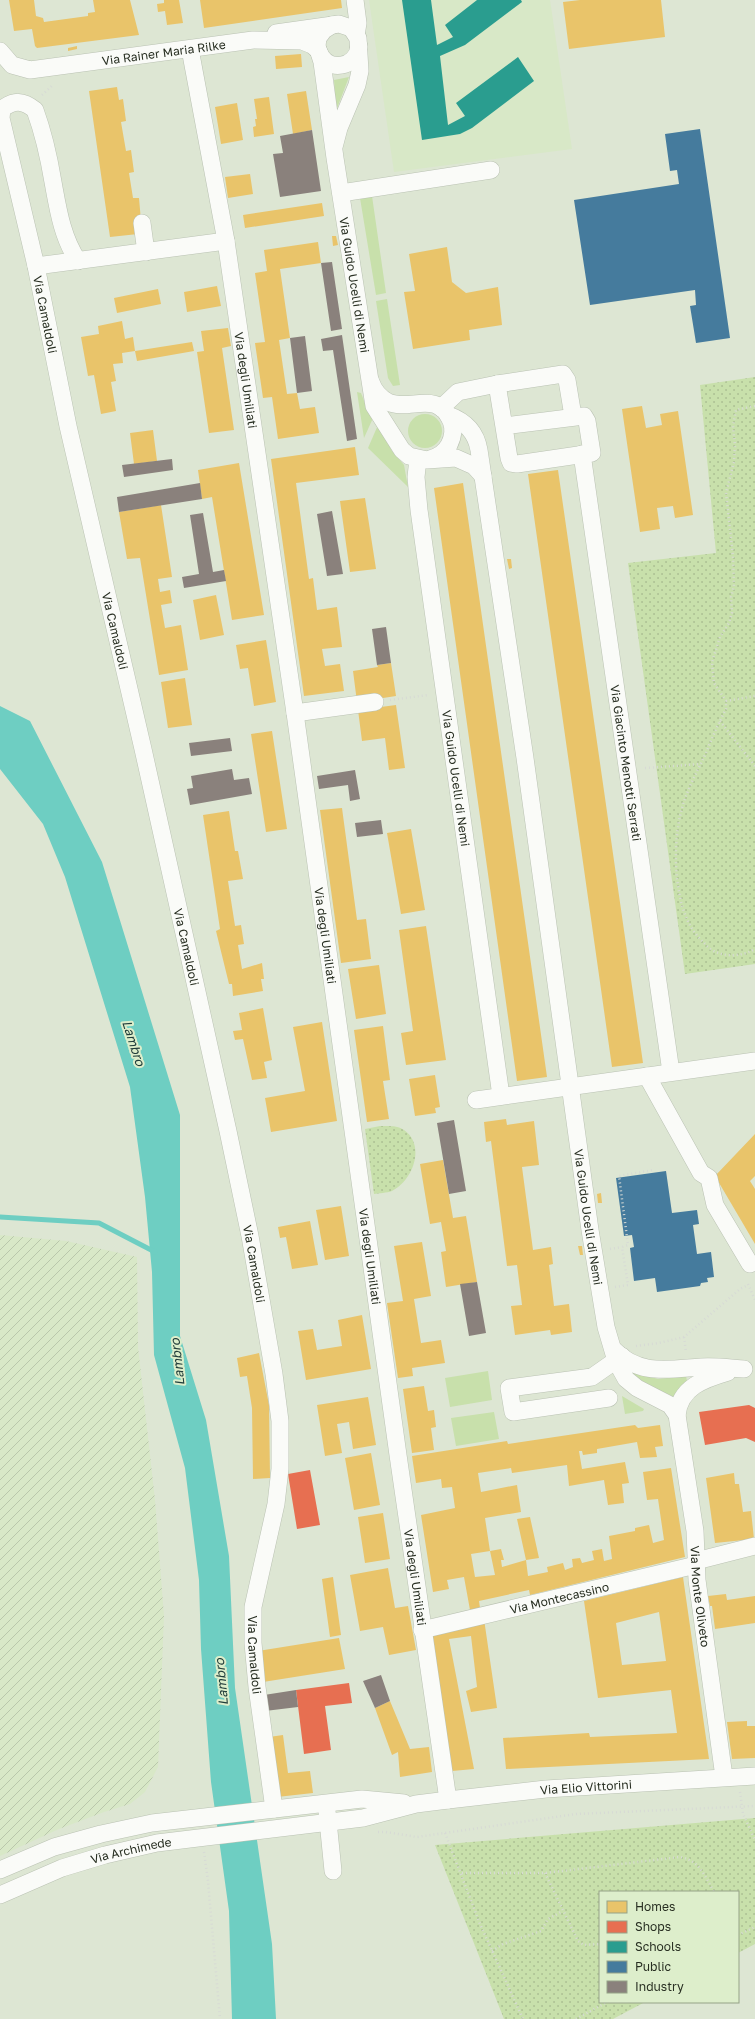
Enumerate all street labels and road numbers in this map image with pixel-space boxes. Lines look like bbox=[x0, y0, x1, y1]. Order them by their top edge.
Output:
street label: Via Rainer Maria Rilke bbox=[101, 36, 227, 68]
street label: Via Guido Ucelli di Nemi bbox=[337, 216, 373, 354]
street label: Via Camaldoli bbox=[31, 274, 61, 355]
street label: Via degli Umiliati bbox=[232, 331, 261, 429]
street label: Via Camaldoli bbox=[99, 591, 132, 671]
street label: Via Giacinto Menotti Serrati bbox=[608, 684, 645, 842]
street label: Via Guido Ucelli di Nemi bbox=[440, 709, 473, 847]
street label: Via degli Umiliati bbox=[312, 886, 340, 985]
street label: Via Camaldoli bbox=[171, 907, 203, 987]
street label: Via Guido Ucelli di Nemi bbox=[571, 1148, 606, 1286]
street label: Via degli Umiliati bbox=[356, 1207, 385, 1306]
street label: Via Camaldoli bbox=[240, 1223, 269, 1304]
street label: Via degli Umiliati bbox=[401, 1528, 430, 1626]
street label: Via Monte Oliveto bbox=[688, 1545, 714, 1648]
street label: Via Montecassino bbox=[508, 1578, 610, 1616]
street label: Via Camaldoli bbox=[246, 1615, 265, 1695]
street label: Via Elio Vittorini bbox=[539, 1776, 632, 1797]
street label: Via Archimede bbox=[89, 1834, 172, 1867]

